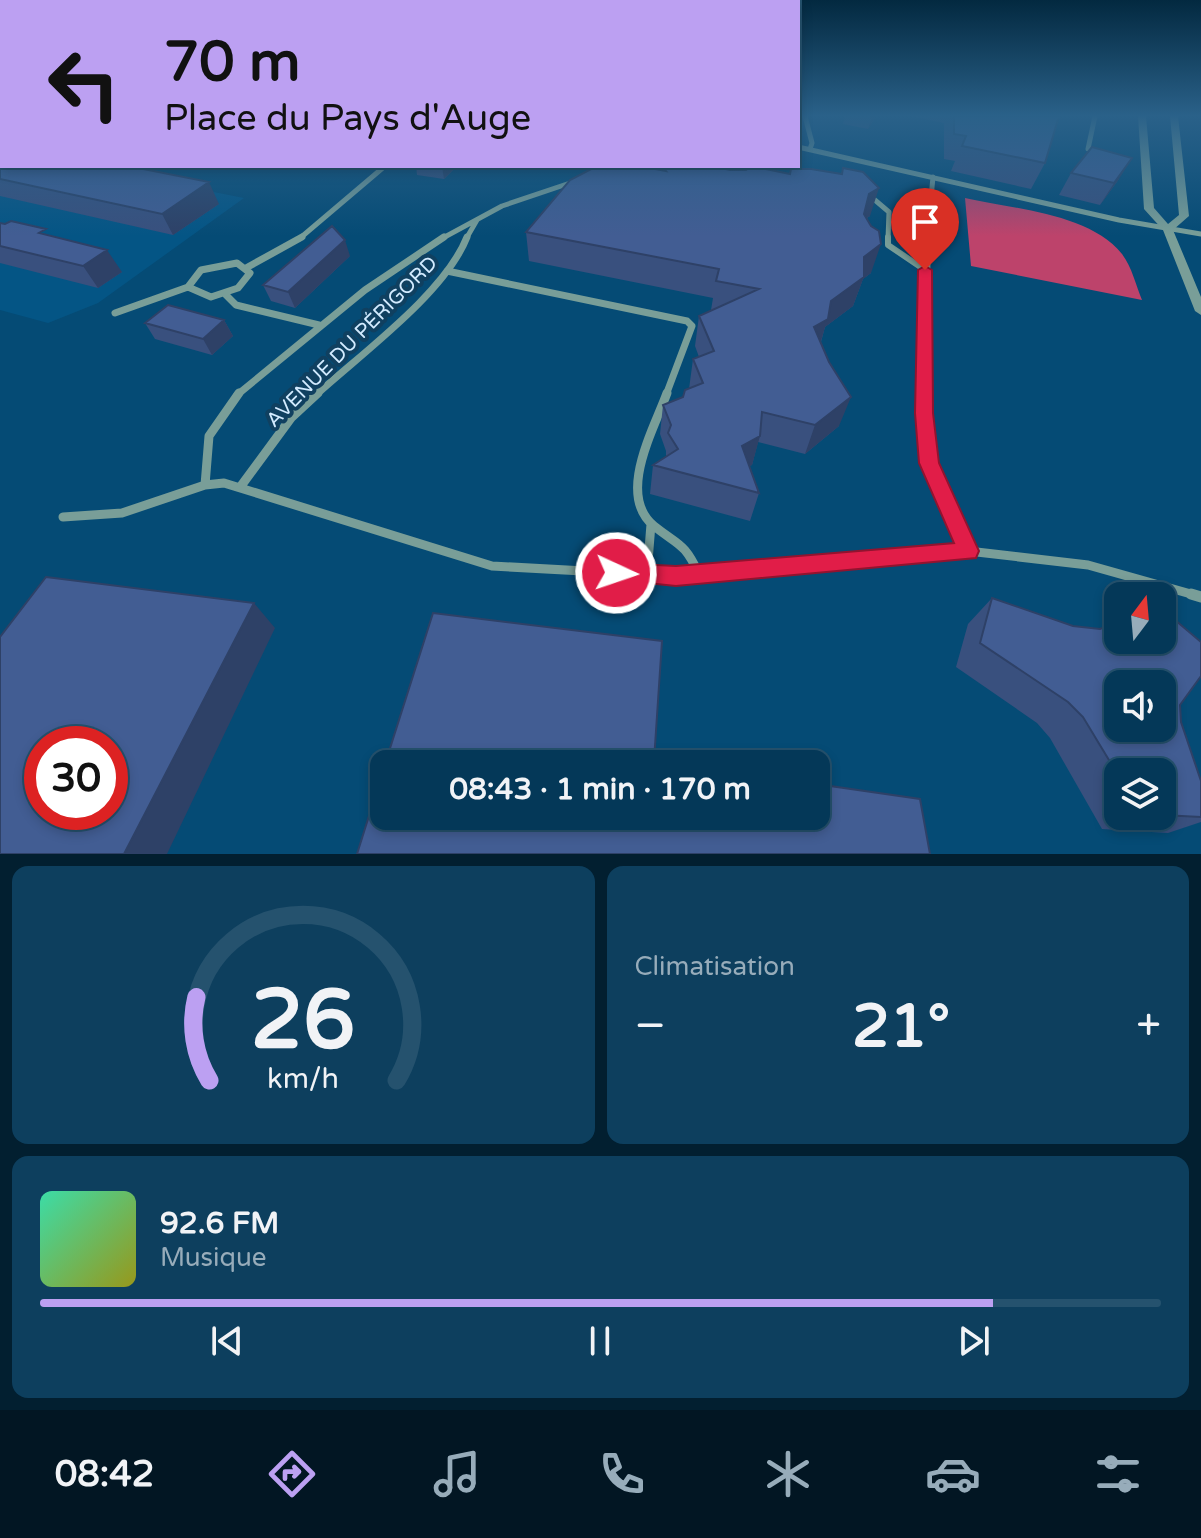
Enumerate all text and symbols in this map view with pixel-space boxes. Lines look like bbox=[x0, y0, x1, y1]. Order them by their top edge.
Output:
text: 70 m bbox=[164, 29, 300, 96]
icon: left bbox=[32, 32, 136, 136]
text: Place du Pays d'Auge bbox=[164, 97, 531, 140]
pin bbox=[891, 188, 959, 270]
icon: arrive bbox=[903, 200, 947, 244]
street label: AVENUE DU PÉRIGORD bbox=[261, 251, 443, 433]
position arrow bbox=[574, 531, 658, 615]
north arrow bbox=[1104, 582, 1176, 654]
map controls bbox=[1104, 582, 1176, 830]
button: sound bbox=[1104, 670, 1176, 742]
speed limit sign: 30 bbox=[24, 726, 128, 830]
button: layers bbox=[1104, 758, 1176, 830]
text: 08:43 · 1 min · 170 m bbox=[449, 771, 751, 808]
text: Climatisation bbox=[635, 951, 795, 982]
text: 26 bbox=[251, 971, 355, 1071]
text: 21° bbox=[852, 991, 950, 1063]
text: − bbox=[635, 1000, 666, 1053]
text: + bbox=[1136, 1000, 1161, 1053]
text: km/h bbox=[267, 1062, 339, 1096]
text: 92.6 FM bbox=[160, 1205, 279, 1242]
text: Musique bbox=[160, 1242, 267, 1273]
icon: previous bbox=[205, 1319, 249, 1363]
icon: pause bbox=[578, 1319, 622, 1363]
icon: next bbox=[952, 1319, 996, 1363]
icon: directions bbox=[264, 1446, 320, 1502]
icon: music bbox=[429, 1446, 485, 1502]
icon: phone bbox=[594, 1446, 650, 1502]
icon: climate bbox=[760, 1446, 816, 1502]
icon: car bbox=[925, 1446, 981, 1502]
icon: filters bbox=[1090, 1446, 1146, 1502]
text: 08:42 bbox=[55, 1453, 154, 1496]

